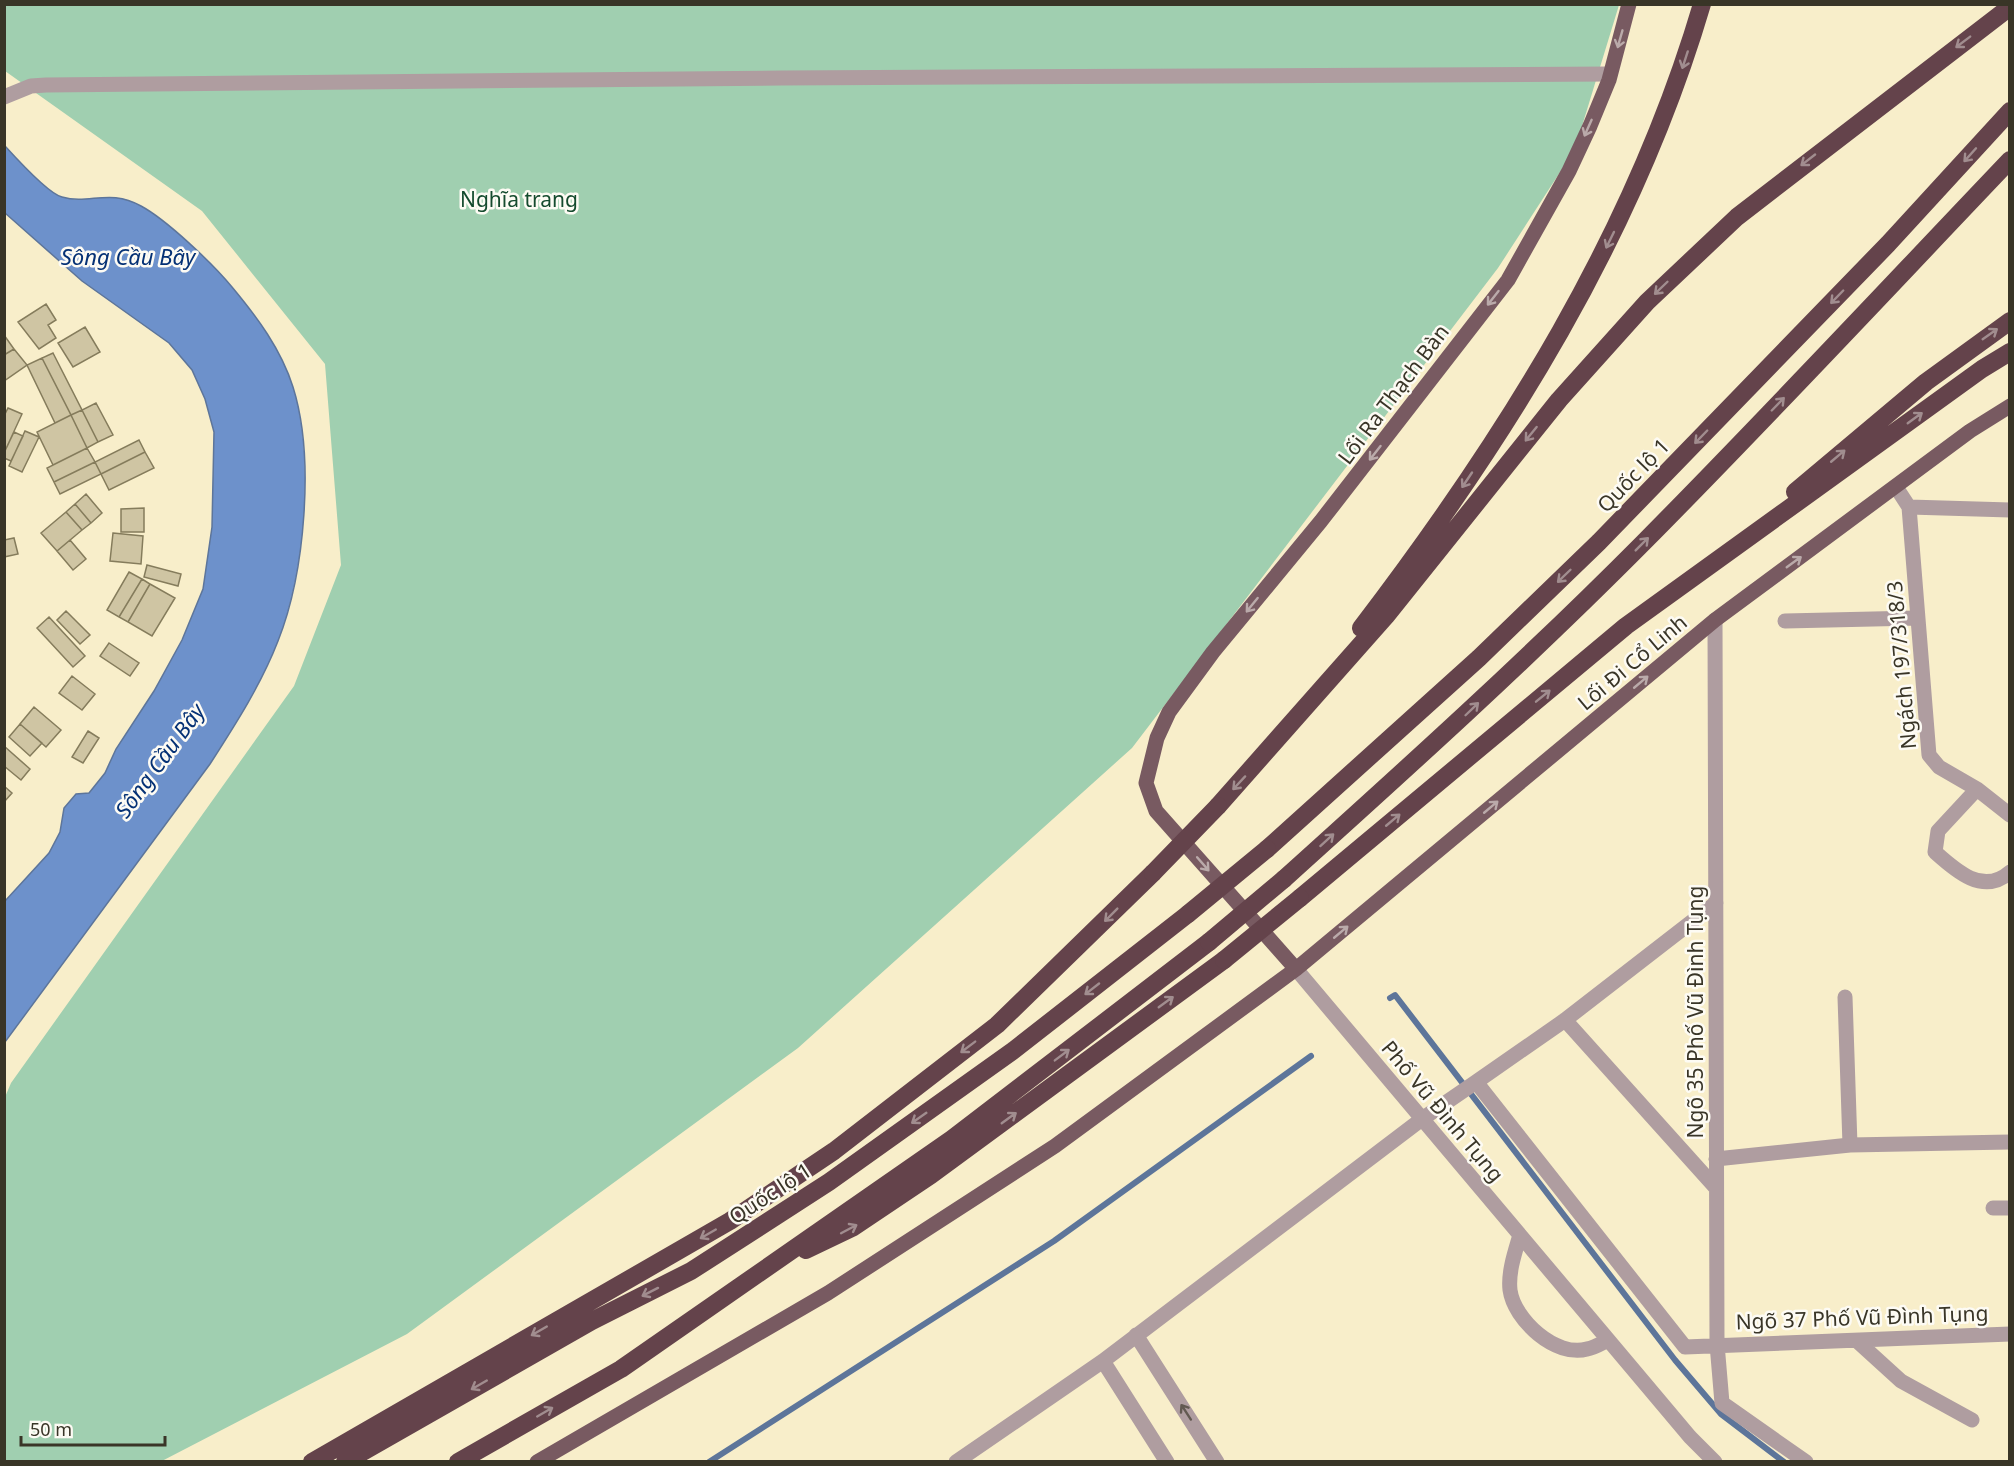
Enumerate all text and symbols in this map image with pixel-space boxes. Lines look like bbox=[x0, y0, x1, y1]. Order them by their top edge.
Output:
one-way arrow bbox=[1614, 30, 1625, 49]
one-way arrow bbox=[1955, 35, 1971, 48]
one-way arrow bbox=[1678, 50, 1689, 69]
one-way arrow bbox=[1582, 119, 1593, 137]
one-way arrow bbox=[1963, 147, 1977, 162]
one-way arrow bbox=[1800, 154, 1816, 167]
park label: Nghĩa trang bbox=[460, 185, 578, 213]
one-way arrow bbox=[1604, 231, 1615, 249]
water label: Sông Cầu Bây bbox=[61, 241, 197, 271]
one-way arrow bbox=[1654, 281, 1669, 296]
one-way arrow bbox=[1829, 289, 1844, 304]
one-way arrow bbox=[1486, 290, 1499, 306]
street label: Lối Ra Thạch Bàn bbox=[1331, 318, 1455, 470]
one-way arrow bbox=[1982, 328, 1998, 340]
one-way arrow bbox=[1771, 397, 1786, 412]
one-way arrow bbox=[1907, 411, 1923, 424]
one-way arrow bbox=[1525, 426, 1538, 442]
one-way arrow bbox=[1694, 429, 1708, 444]
street label: Quốc lộ 1 bbox=[1591, 432, 1675, 518]
one-way arrow bbox=[1368, 445, 1381, 461]
one-way arrow bbox=[1830, 449, 1846, 462]
one-way arrow bbox=[1461, 471, 1473, 487]
one-way arrow bbox=[1634, 536, 1649, 551]
one-way arrow bbox=[1786, 556, 1802, 568]
one-way arrow bbox=[1557, 569, 1572, 583]
street label: Ngách 197/318/3 bbox=[1880, 580, 1922, 750]
one-way arrow bbox=[1246, 596, 1259, 612]
street label: Lối Đi Cổ Linh bbox=[1571, 608, 1693, 716]
one-way arrow bbox=[1632, 675, 1648, 688]
one-way arrow bbox=[1535, 689, 1551, 702]
water label: Sông Cầu Bây bbox=[107, 695, 212, 823]
one-way arrow bbox=[1464, 701, 1479, 716]
one-way arrow bbox=[1232, 776, 1246, 791]
one-way arrow bbox=[1483, 800, 1499, 813]
one-way arrow bbox=[1385, 813, 1400, 827]
one-way arrow bbox=[1319, 833, 1334, 847]
one-way arrow bbox=[1196, 856, 1210, 871]
street label: Ngõ 35 Phố Vũ Đình Tụng bbox=[1681, 886, 1709, 1138]
one-way arrow bbox=[1104, 907, 1119, 922]
one-way arrow bbox=[1333, 925, 1349, 938]
one-way arrow bbox=[1085, 983, 1101, 996]
one-way arrow bbox=[1157, 996, 1173, 1008]
street label: Phố Vũ Đình Tụng bbox=[1376, 1034, 1510, 1188]
one-way arrow bbox=[961, 1041, 977, 1054]
one-way arrow bbox=[1054, 1048, 1070, 1061]
one-way arrow bbox=[911, 1112, 928, 1124]
one-way arrow bbox=[1001, 1112, 1017, 1124]
street label: Quốc lộ 1 bbox=[723, 1156, 817, 1230]
one-way arrow bbox=[840, 1223, 857, 1235]
one-way arrow bbox=[700, 1228, 717, 1240]
one-way arrow bbox=[641, 1286, 659, 1298]
street label: Ngõ 37 Phố Vũ Đình Tụng bbox=[1735, 1299, 1989, 1335]
one-way arrow bbox=[531, 1325, 548, 1337]
one-way arrow bbox=[471, 1380, 488, 1392]
one-way arrow bbox=[1179, 1404, 1192, 1421]
one-way arrow bbox=[537, 1405, 554, 1417]
scale bar bbox=[21, 1409, 165, 1447]
text: 50 m bbox=[30, 1417, 72, 1441]

